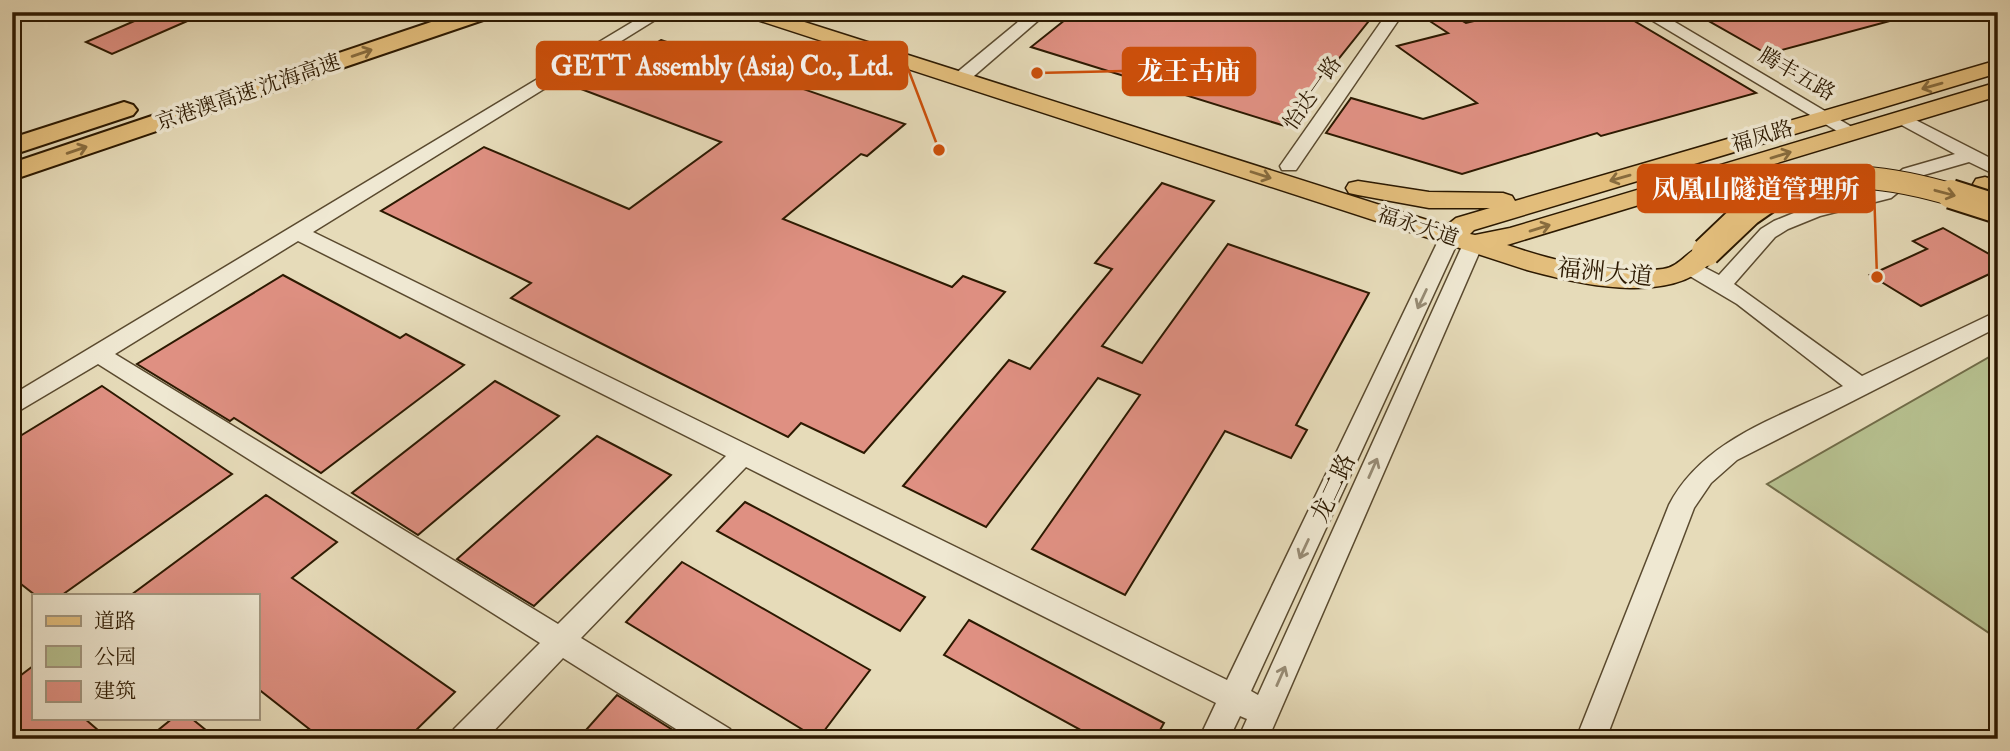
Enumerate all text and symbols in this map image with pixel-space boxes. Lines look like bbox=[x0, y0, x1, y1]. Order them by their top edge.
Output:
callout: GETT Assembly (Asia) Co., Ltd. bbox=[537, 42, 907, 89]
street label: 腾丰五路 bbox=[1754, 42, 1840, 107]
one-way arrow bbox=[350, 46, 372, 58]
street label: 京港澳高速 沈海高速 bbox=[152, 48, 344, 137]
callout: 龙王古庙 bbox=[1123, 48, 1255, 95]
text: GETT Assembly (Asia) Co., Ltd. bbox=[551, 51, 893, 84]
street label: 怡达一路 bbox=[1277, 51, 1348, 135]
text: 龙王古庙 bbox=[1137, 56, 1241, 88]
one-way arrow bbox=[1922, 80, 1944, 93]
street label: 福凤路 bbox=[1728, 115, 1796, 158]
one-way arrow bbox=[65, 143, 87, 155]
one-way arrow bbox=[1769, 148, 1791, 160]
callout: 凤凰山隧道管理所 bbox=[1638, 165, 1874, 212]
one-way arrow bbox=[1249, 170, 1271, 182]
one-way arrow bbox=[1609, 172, 1631, 185]
text: 凤凰山隧道管理所 bbox=[1652, 174, 1860, 206]
one-way arrow bbox=[1933, 187, 1956, 200]
street label: 福永大道 bbox=[1374, 201, 1462, 252]
one-way arrow bbox=[1528, 221, 1550, 234]
street label: 福洲大道 bbox=[1556, 252, 1654, 293]
one-way arrow bbox=[1414, 288, 1427, 309]
street label: 龙二路 bbox=[1304, 449, 1363, 527]
one-way arrow bbox=[1367, 458, 1380, 480]
one-way arrow bbox=[1297, 538, 1310, 559]
legend bbox=[32, 594, 259, 720]
text: 道路 bbox=[94, 608, 136, 635]
text: 公园 bbox=[94, 644, 136, 671]
one-way arrow bbox=[1275, 666, 1288, 688]
text: 建筑 bbox=[94, 678, 136, 705]

